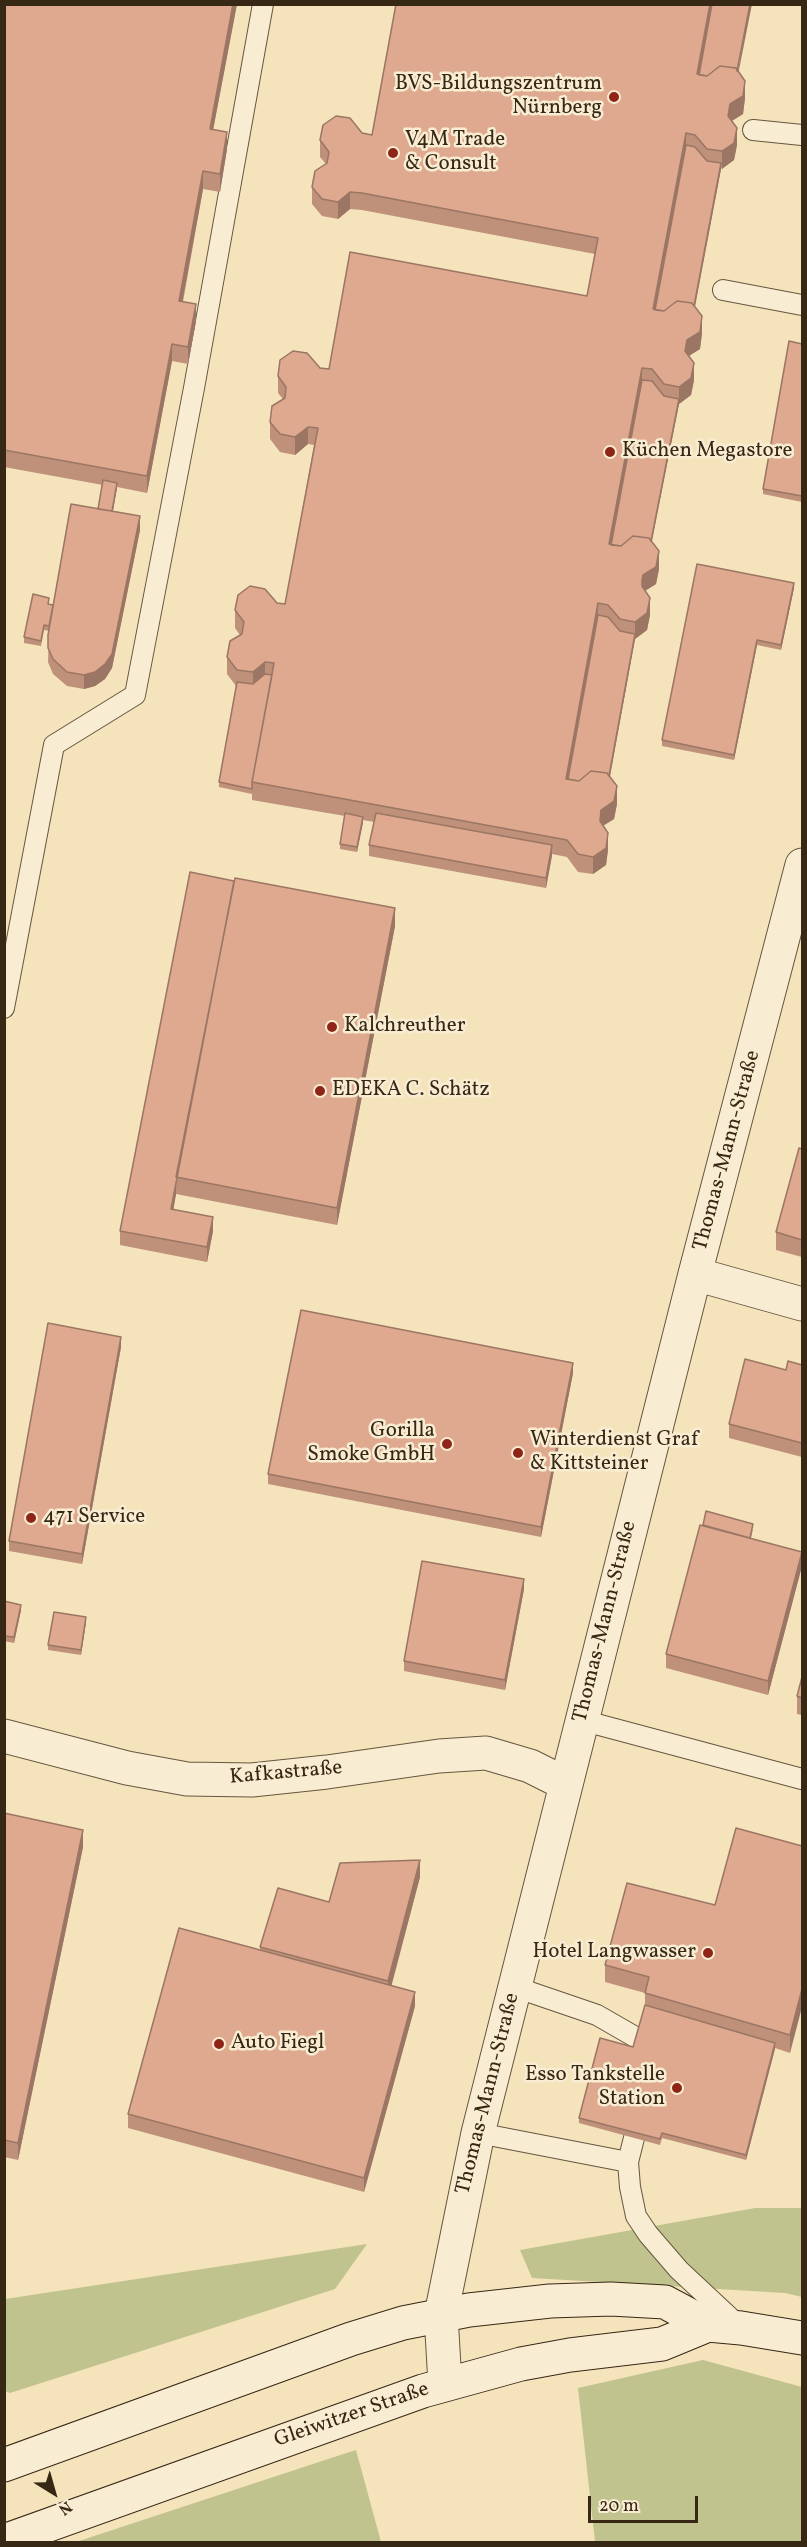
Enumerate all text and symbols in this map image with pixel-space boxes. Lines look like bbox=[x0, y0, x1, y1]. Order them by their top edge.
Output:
place label: BVS-Bildungszentrum Nürnberg bbox=[395, 72, 602, 122]
marker: BVS-Bildungszentrum Nürnberg bbox=[607, 90, 621, 104]
place label: V4M Trade & Consult bbox=[405, 128, 505, 178]
marker: V4M Trade & Consult bbox=[386, 146, 400, 160]
place label: Küchen Megastore bbox=[622, 439, 792, 465]
marker: Küchen Megastore bbox=[603, 445, 617, 459]
place label: Kalchreuther bbox=[344, 1014, 466, 1040]
marker: Kalchreuther bbox=[325, 1020, 339, 1034]
street label: Thomas-Mann-Straße bbox=[689, 1048, 767, 1254]
place label: EDEKA C. Schätz bbox=[332, 1078, 490, 1104]
marker: EDEKA C. Schätz bbox=[313, 1084, 327, 1098]
place label: Gorilla Smoke GmbH bbox=[307, 1419, 435, 1469]
place label: Winterdienst Graf & Kittsteiner bbox=[530, 1428, 698, 1478]
marker: Gorilla Smoke GmbH bbox=[440, 1437, 454, 1451]
marker: Winterdienst Graf & Kittsteiner bbox=[511, 1446, 525, 1460]
place label: 471 Service bbox=[43, 1505, 145, 1531]
marker: 471 Service bbox=[24, 1511, 38, 1525]
street label: Thomas-Mann-Straße bbox=[569, 1519, 643, 1725]
street label: Kafkastraße bbox=[229, 1757, 343, 1791]
place label: Hotel Langwasser bbox=[532, 1940, 696, 1966]
marker: Hotel Langwasser bbox=[701, 1946, 715, 1960]
street label: Thomas-Mann-Straße bbox=[452, 1991, 526, 2197]
place label: Auto Fiegl bbox=[231, 2031, 324, 2057]
marker: Auto Fiegl bbox=[212, 2037, 226, 2051]
place label: Esso Tankstelle Station bbox=[525, 2063, 665, 2113]
marker: Esso Tankstelle Station bbox=[670, 2081, 684, 2095]
street label: Gleiwitzer Straße bbox=[271, 2378, 433, 2454]
north arrow bbox=[24, 2463, 84, 2523]
scale bar bbox=[591, 2484, 700, 2522]
text: 20 m bbox=[599, 2494, 639, 2519]
text: N bbox=[54, 2495, 76, 2520]

